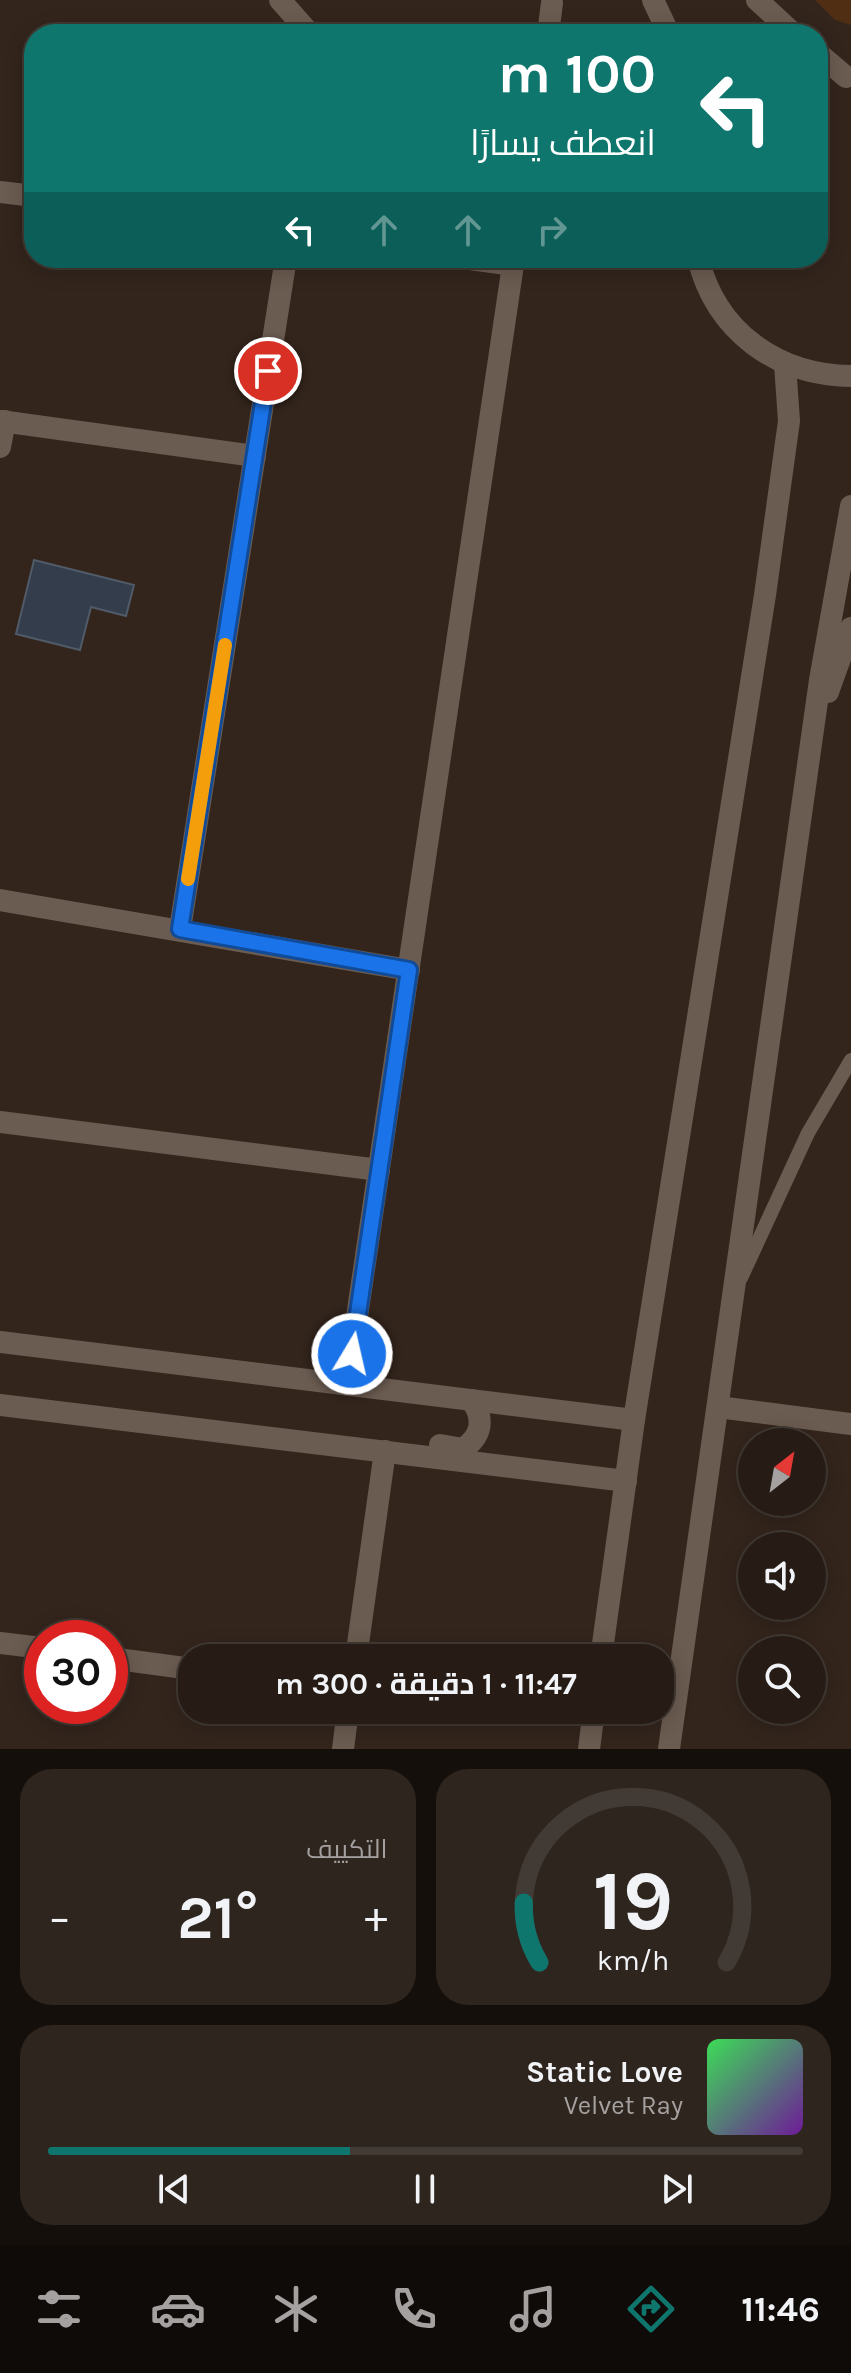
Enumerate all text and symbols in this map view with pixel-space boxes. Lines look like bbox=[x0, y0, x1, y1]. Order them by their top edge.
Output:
text: 100 m bbox=[498, 41, 656, 106]
icon: left bbox=[684, 56, 788, 160]
text: انعطف يسارًا bbox=[470, 122, 656, 164]
icon: left bbox=[278, 208, 322, 252]
icon: ahead bbox=[362, 208, 406, 252]
icon: ahead bbox=[446, 208, 490, 252]
icon: right bbox=[530, 208, 574, 252]
pin bbox=[234, 337, 302, 405]
icon: arrive bbox=[246, 349, 290, 393]
position arrow bbox=[310, 1312, 394, 1396]
north arrow bbox=[738, 1428, 826, 1516]
map controls bbox=[738, 1428, 826, 1724]
button: sound bbox=[738, 1532, 826, 1620]
speed limit sign: 30 bbox=[24, 1620, 128, 1724]
button: search bbox=[738, 1636, 826, 1724]
text: 11:47 · 1 دقيقة · 300 m bbox=[275, 1666, 577, 1702]
text: التكييف bbox=[306, 1834, 388, 1865]
text: 19 bbox=[593, 1853, 673, 1950]
text: 21° bbox=[177, 1883, 258, 1953]
text: − bbox=[48, 1892, 71, 1943]
text: + bbox=[364, 1892, 388, 1943]
text: km/h bbox=[597, 1944, 669, 1977]
text: Static Love bbox=[526, 2054, 683, 2090]
text: Velvet Ray bbox=[564, 2090, 683, 2121]
icon: previous bbox=[152, 2167, 196, 2211]
icon: pause bbox=[403, 2167, 447, 2211]
icon: next bbox=[655, 2167, 699, 2211]
icon: filters bbox=[31, 2281, 87, 2337]
icon: car bbox=[150, 2281, 206, 2337]
icon: climate bbox=[268, 2281, 324, 2337]
icon: phone bbox=[386, 2281, 442, 2337]
icon: music bbox=[505, 2281, 561, 2337]
icon: directions bbox=[623, 2281, 679, 2337]
text: 11:46 bbox=[741, 2288, 820, 2330]

